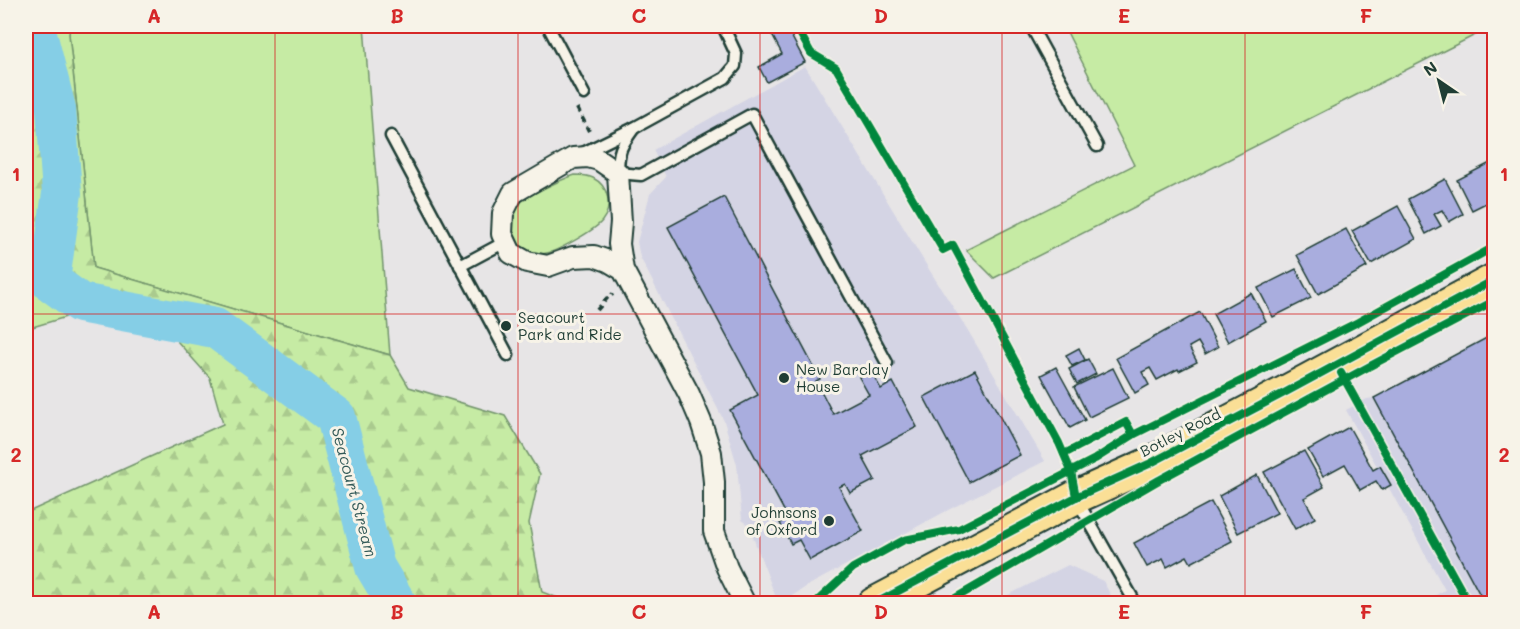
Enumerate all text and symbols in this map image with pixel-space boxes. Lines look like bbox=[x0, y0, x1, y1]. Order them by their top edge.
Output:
text: A bbox=[147, 2, 161, 28]
text: B bbox=[390, 2, 404, 28]
text: C bbox=[632, 2, 647, 28]
text: D bbox=[874, 2, 888, 28]
text: E bbox=[1118, 2, 1130, 28]
text: F bbox=[1360, 2, 1373, 28]
north arrow bbox=[1409, 51, 1469, 111]
text: N bbox=[1419, 56, 1441, 80]
text: 1 bbox=[12, 160, 20, 186]
text: 1 bbox=[1500, 160, 1508, 186]
place label: Seacourt Park and Ride bbox=[518, 307, 622, 344]
marker: Seacourt Park and Ride bbox=[499, 319, 513, 333]
place label: New Barclay House bbox=[796, 359, 889, 396]
marker: New Barclay House bbox=[777, 371, 791, 385]
street label: Botley Road bbox=[1136, 403, 1224, 461]
water label: Seacourt Stream bbox=[328, 425, 382, 559]
text: 2 bbox=[10, 441, 22, 467]
text: 2 bbox=[1498, 441, 1510, 467]
place label: Johnsons of Oxford bbox=[746, 502, 817, 539]
marker: Johnsons of Oxford bbox=[822, 514, 836, 528]
text: A bbox=[147, 598, 161, 624]
text: B bbox=[390, 598, 404, 624]
text: C bbox=[632, 598, 647, 624]
text: D bbox=[874, 598, 888, 624]
text: E bbox=[1118, 598, 1130, 624]
text: F bbox=[1360, 598, 1373, 624]

